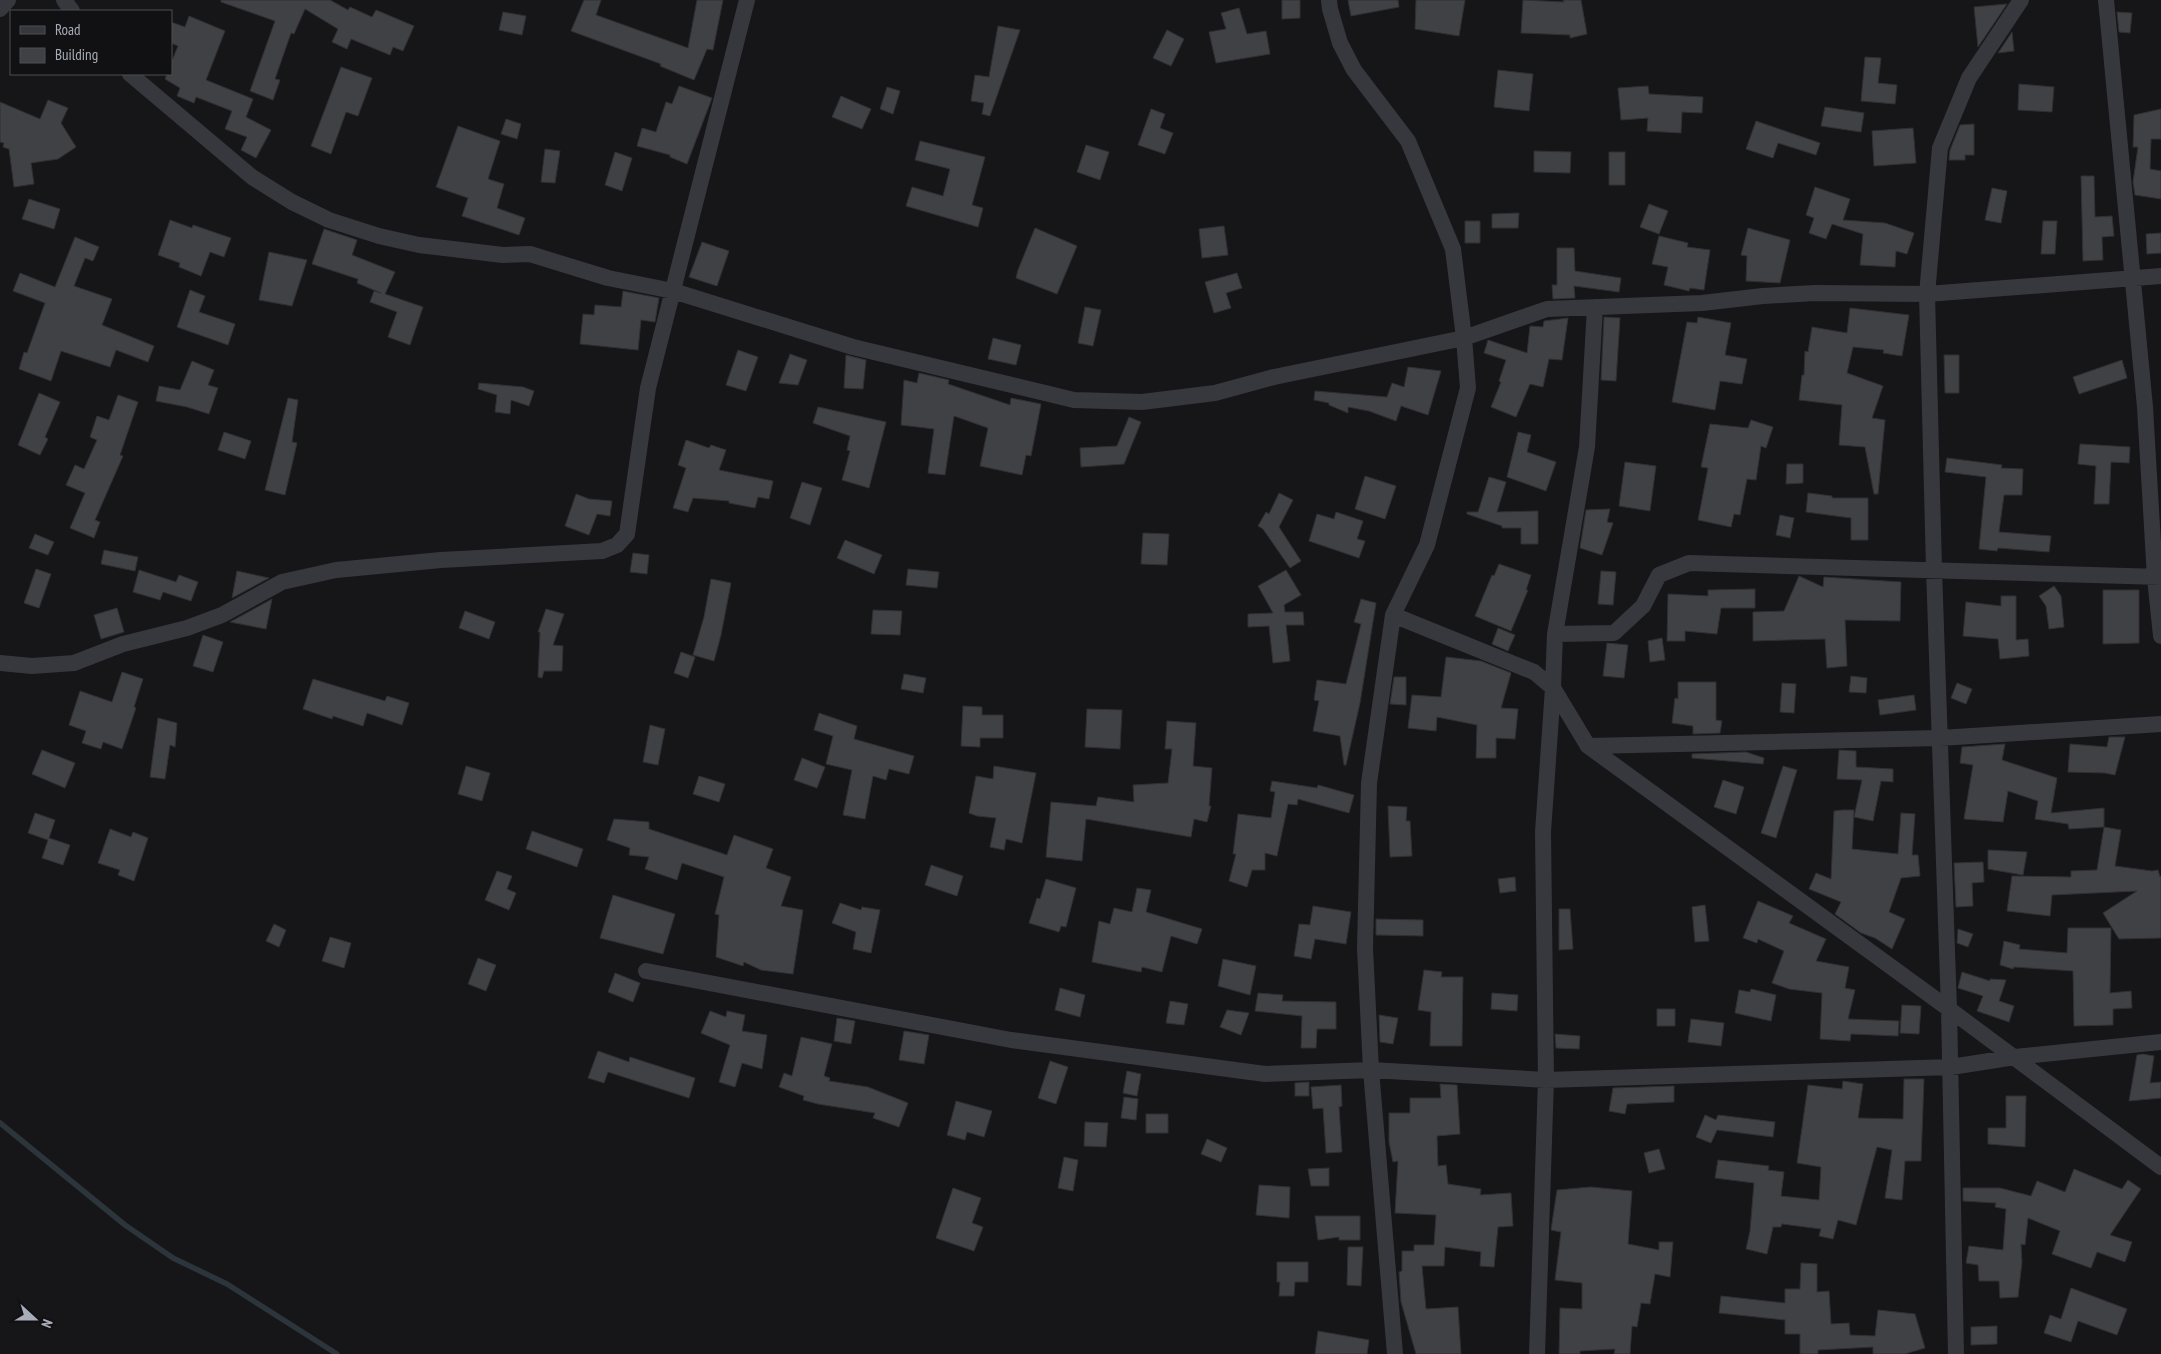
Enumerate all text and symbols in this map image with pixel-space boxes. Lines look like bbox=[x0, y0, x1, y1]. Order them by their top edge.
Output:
legend bbox=[10, 10, 172, 75]
text: Road bbox=[55, 20, 81, 39]
text: Building bbox=[55, 45, 98, 64]
north arrow bbox=[10, 1294, 60, 1344]
text: N bbox=[37, 1317, 57, 1330]

